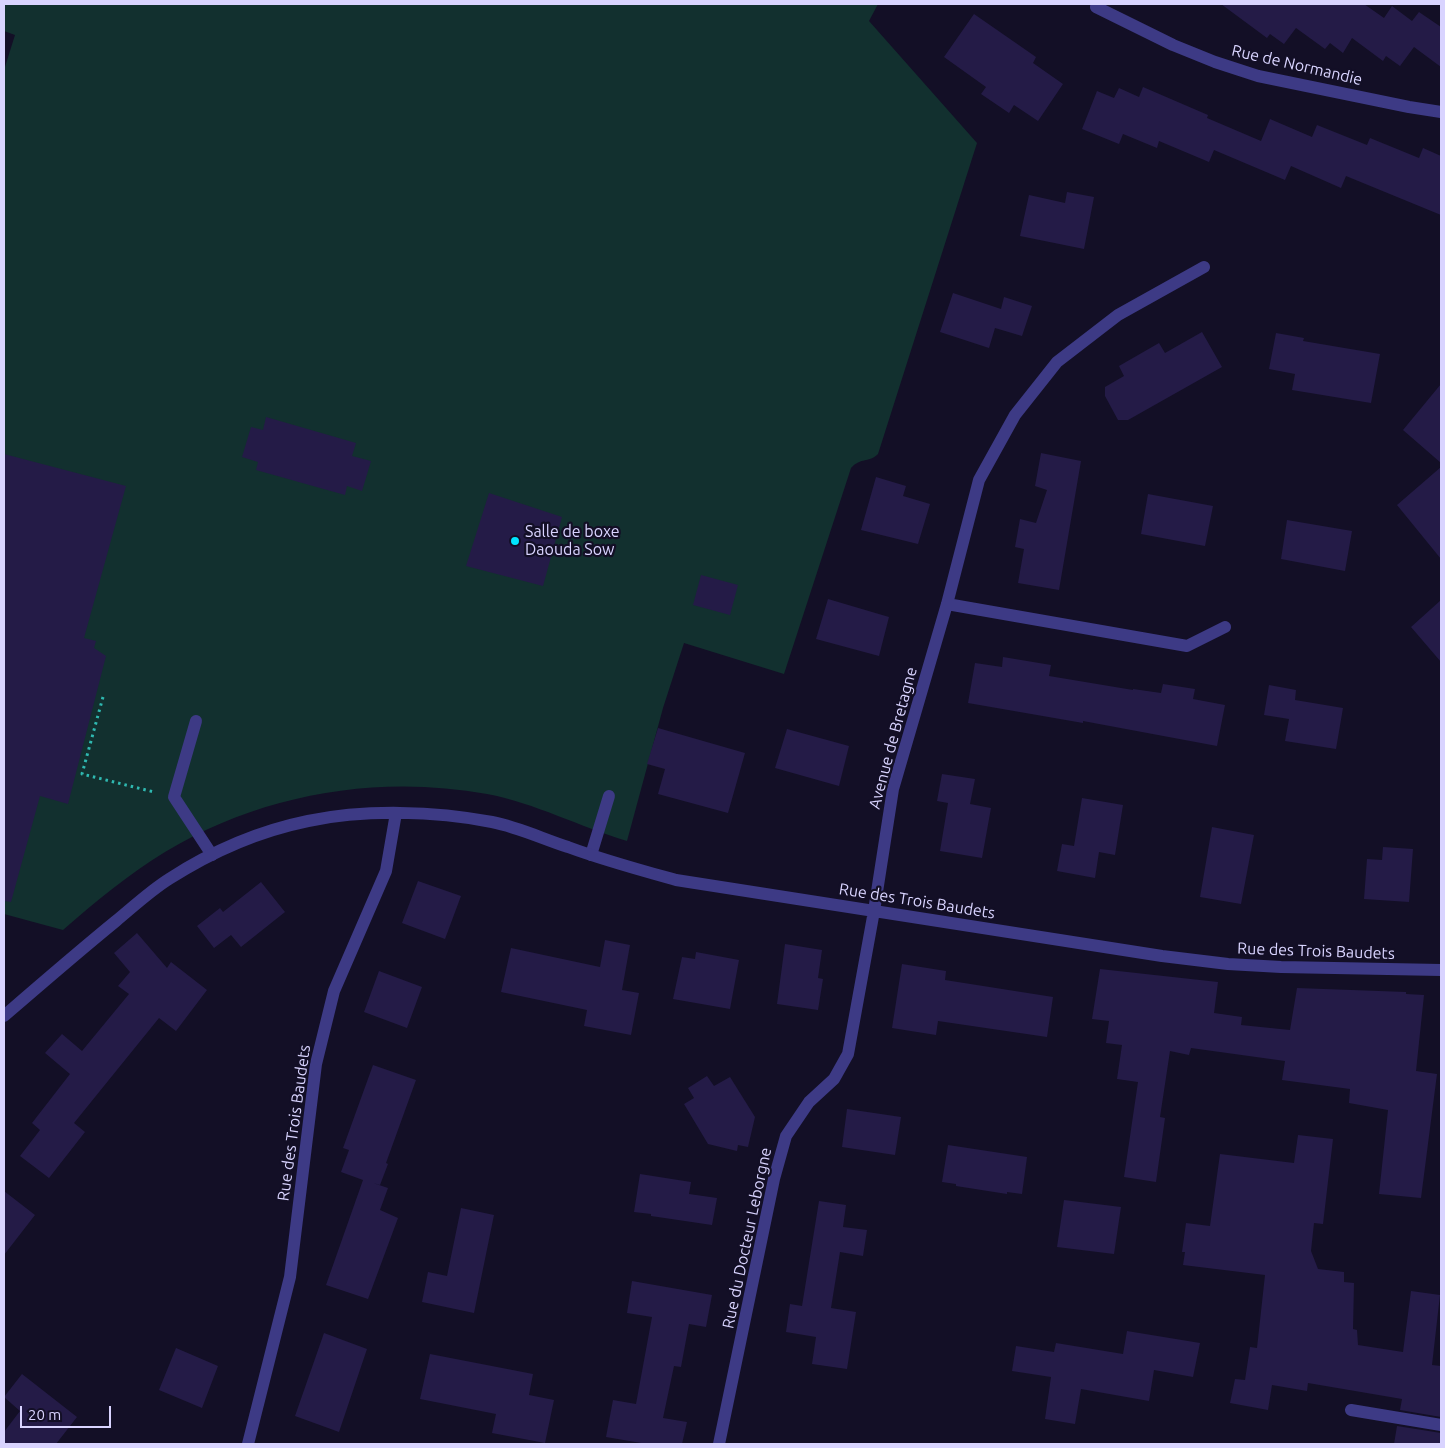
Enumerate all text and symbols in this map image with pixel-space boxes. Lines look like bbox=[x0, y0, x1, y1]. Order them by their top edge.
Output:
street label: Rue de Normandie bbox=[1230, 41, 1364, 89]
place label: Salle de boxe Daouda Sow bbox=[525, 522, 620, 560]
marker: Salle de boxe Daouda Sow bbox=[509, 535, 521, 547]
street label: Avenue de Bretagne bbox=[865, 665, 921, 811]
street label: Rue des Trois Baudets bbox=[838, 879, 996, 923]
street label: Rue des Trois Baudets bbox=[1237, 939, 1395, 963]
street label: Rue des Trois Baudets bbox=[274, 1044, 314, 1202]
street label: Rue du Docteur Leborgne bbox=[718, 1146, 776, 1330]
scale bar bbox=[22, 1396, 114, 1428]
text: 20 m bbox=[28, 1406, 61, 1423]

